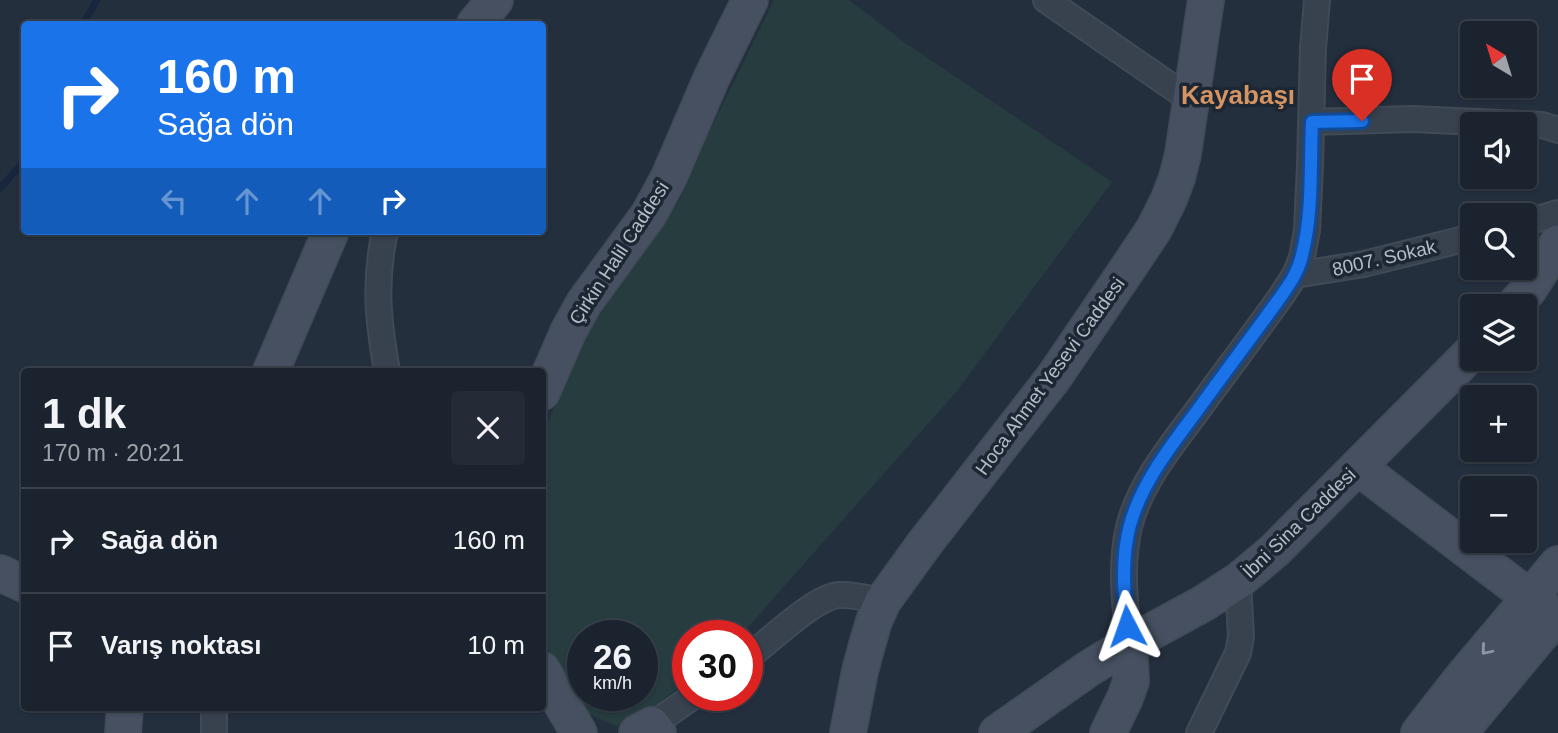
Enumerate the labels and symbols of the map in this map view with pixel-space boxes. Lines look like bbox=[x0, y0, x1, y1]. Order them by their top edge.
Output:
north arrow bbox=[1460, 21, 1536, 98]
pin bbox=[1332, 49, 1392, 121]
district label: Kayabaşı bbox=[1181, 80, 1295, 110]
street label: Çirkin Halil Caddesi bbox=[565, 178, 673, 328]
street label: 8007. Sokak bbox=[1330, 236, 1438, 280]
street label: Hoca Ahmet Yesevi Caddesi bbox=[971, 273, 1129, 479]
street label: İbni Sina Caddesi bbox=[1238, 464, 1360, 582]
position arrow bbox=[1090, 589, 1164, 663]
speed limit sign: 30 bbox=[672, 620, 763, 711]
one-way arrow bbox=[1482, 641, 1494, 654]

